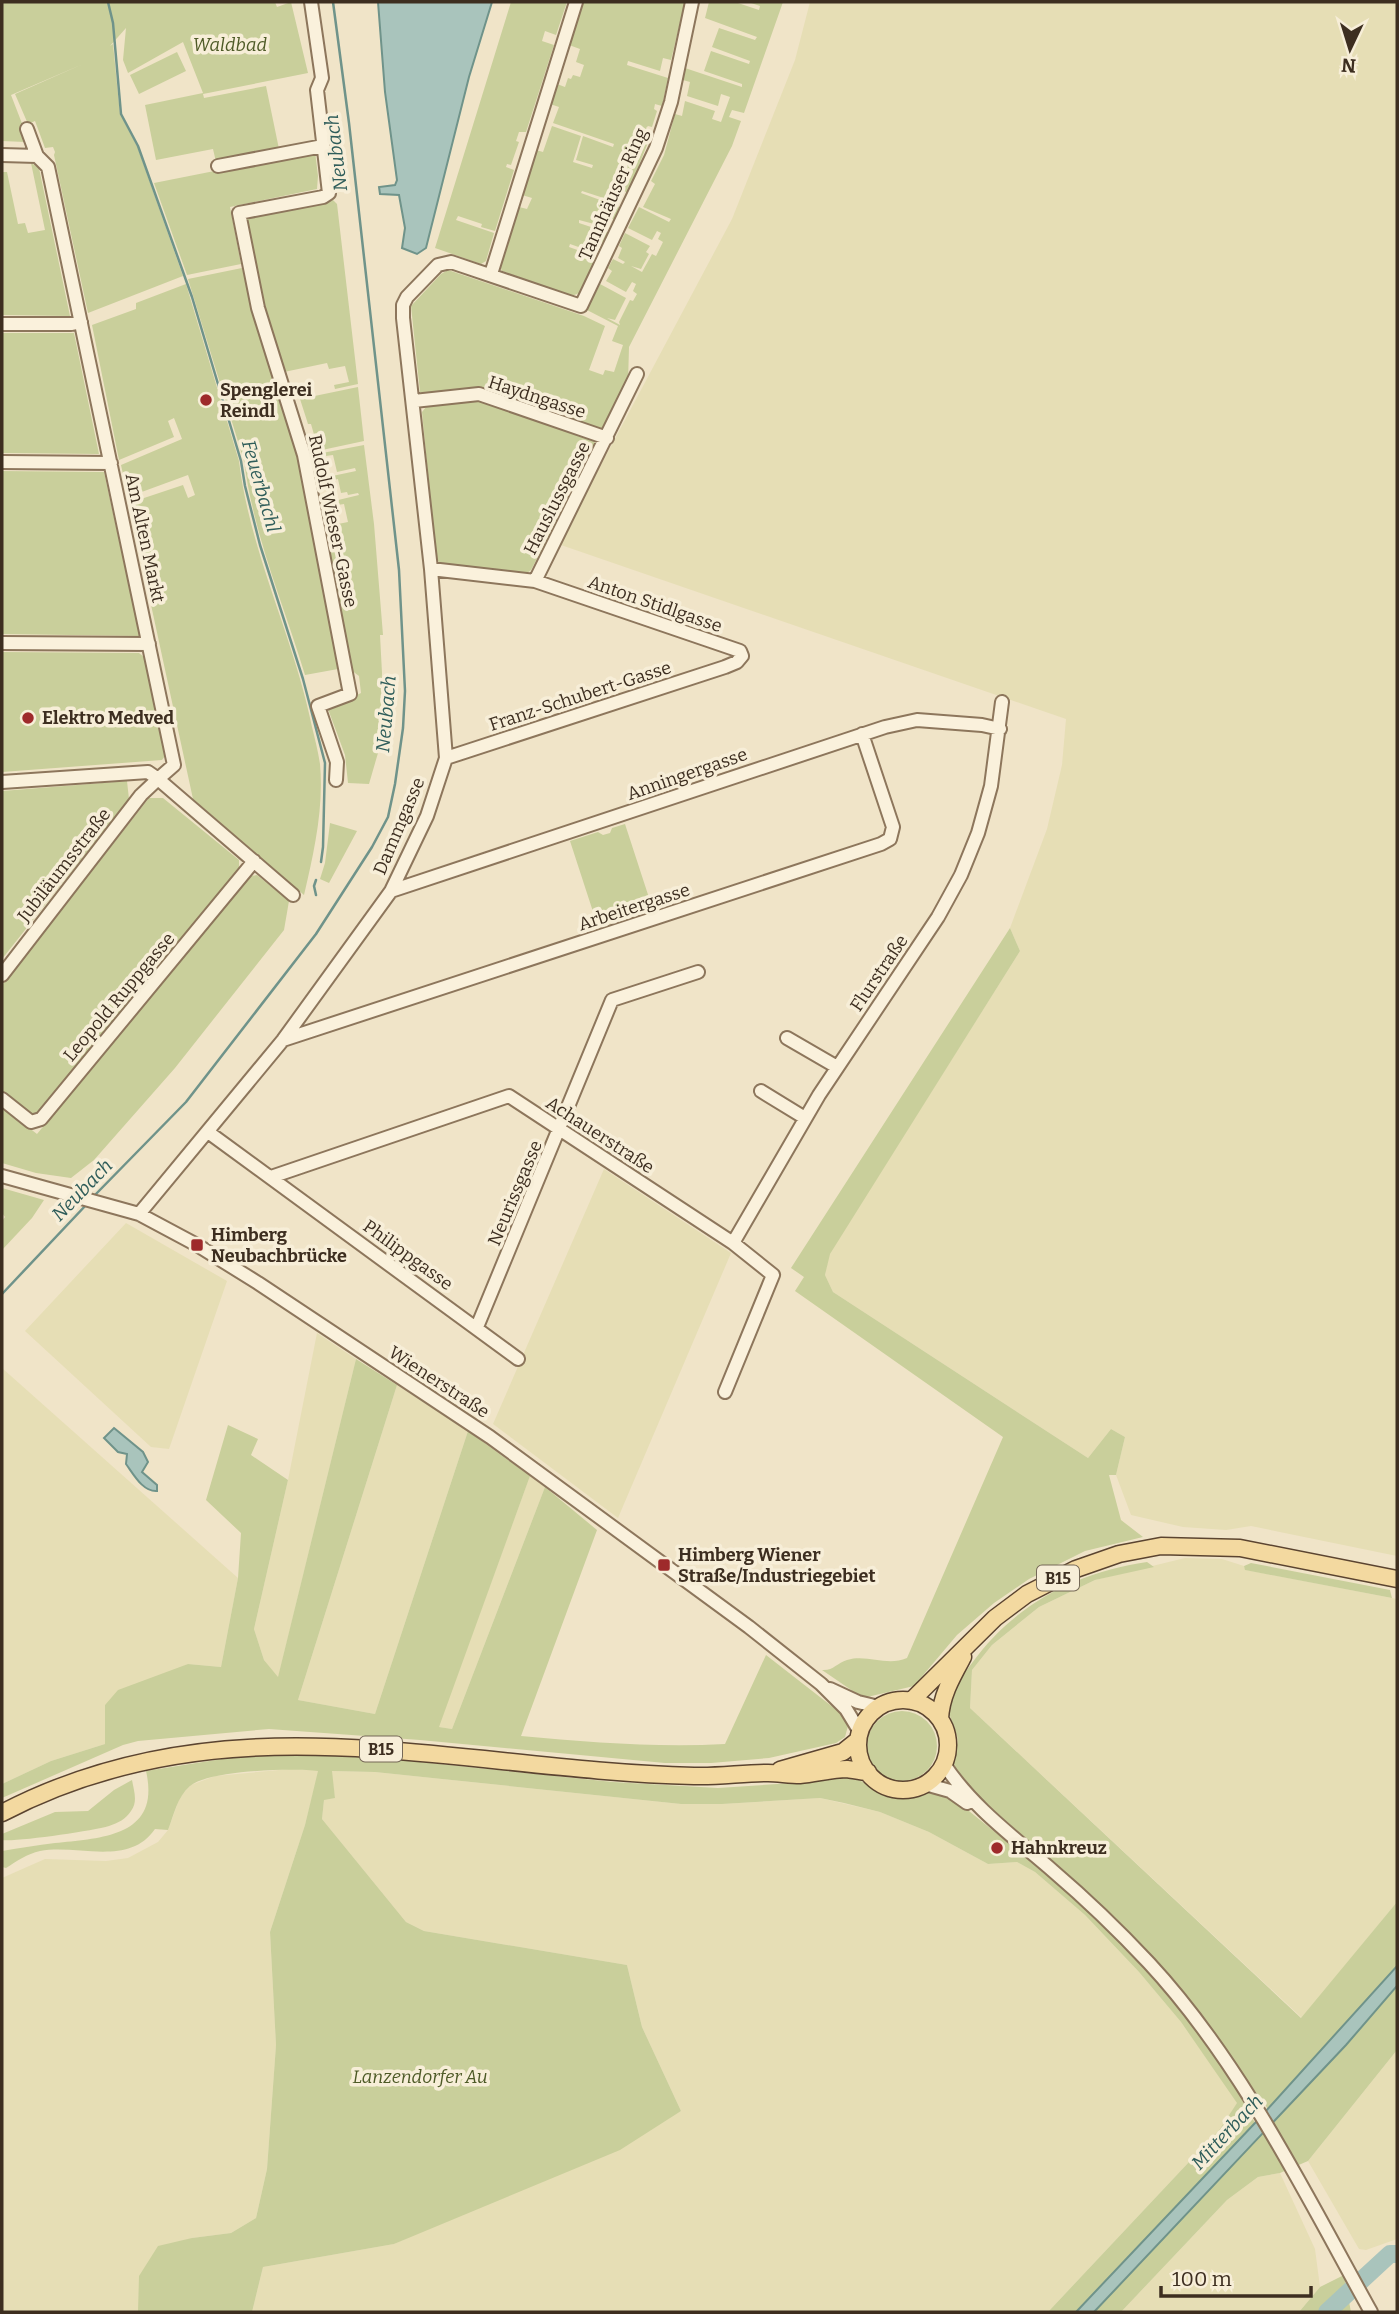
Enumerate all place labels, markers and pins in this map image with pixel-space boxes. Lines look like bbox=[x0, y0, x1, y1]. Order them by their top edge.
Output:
place label: Spenglerei Reindl bbox=[220, 379, 313, 422]
marker: Spenglerei Reindl bbox=[198, 392, 214, 408]
place label: Elektro Medved bbox=[42, 707, 174, 729]
marker: Elektro Medved bbox=[20, 710, 36, 726]
place label: Himberg Neubachbrücke bbox=[211, 1224, 347, 1267]
marker: Himberg Neubachbrücke bbox=[189, 1237, 205, 1253]
place label: Himberg Wiener Straße/Industriegebiet bbox=[678, 1544, 876, 1587]
marker: Himberg Wiener Straße/Industriegebiet bbox=[656, 1557, 672, 1573]
place label: Hahnkreuz bbox=[1011, 1837, 1107, 1859]
marker: Hahnkreuz bbox=[989, 1840, 1005, 1856]

